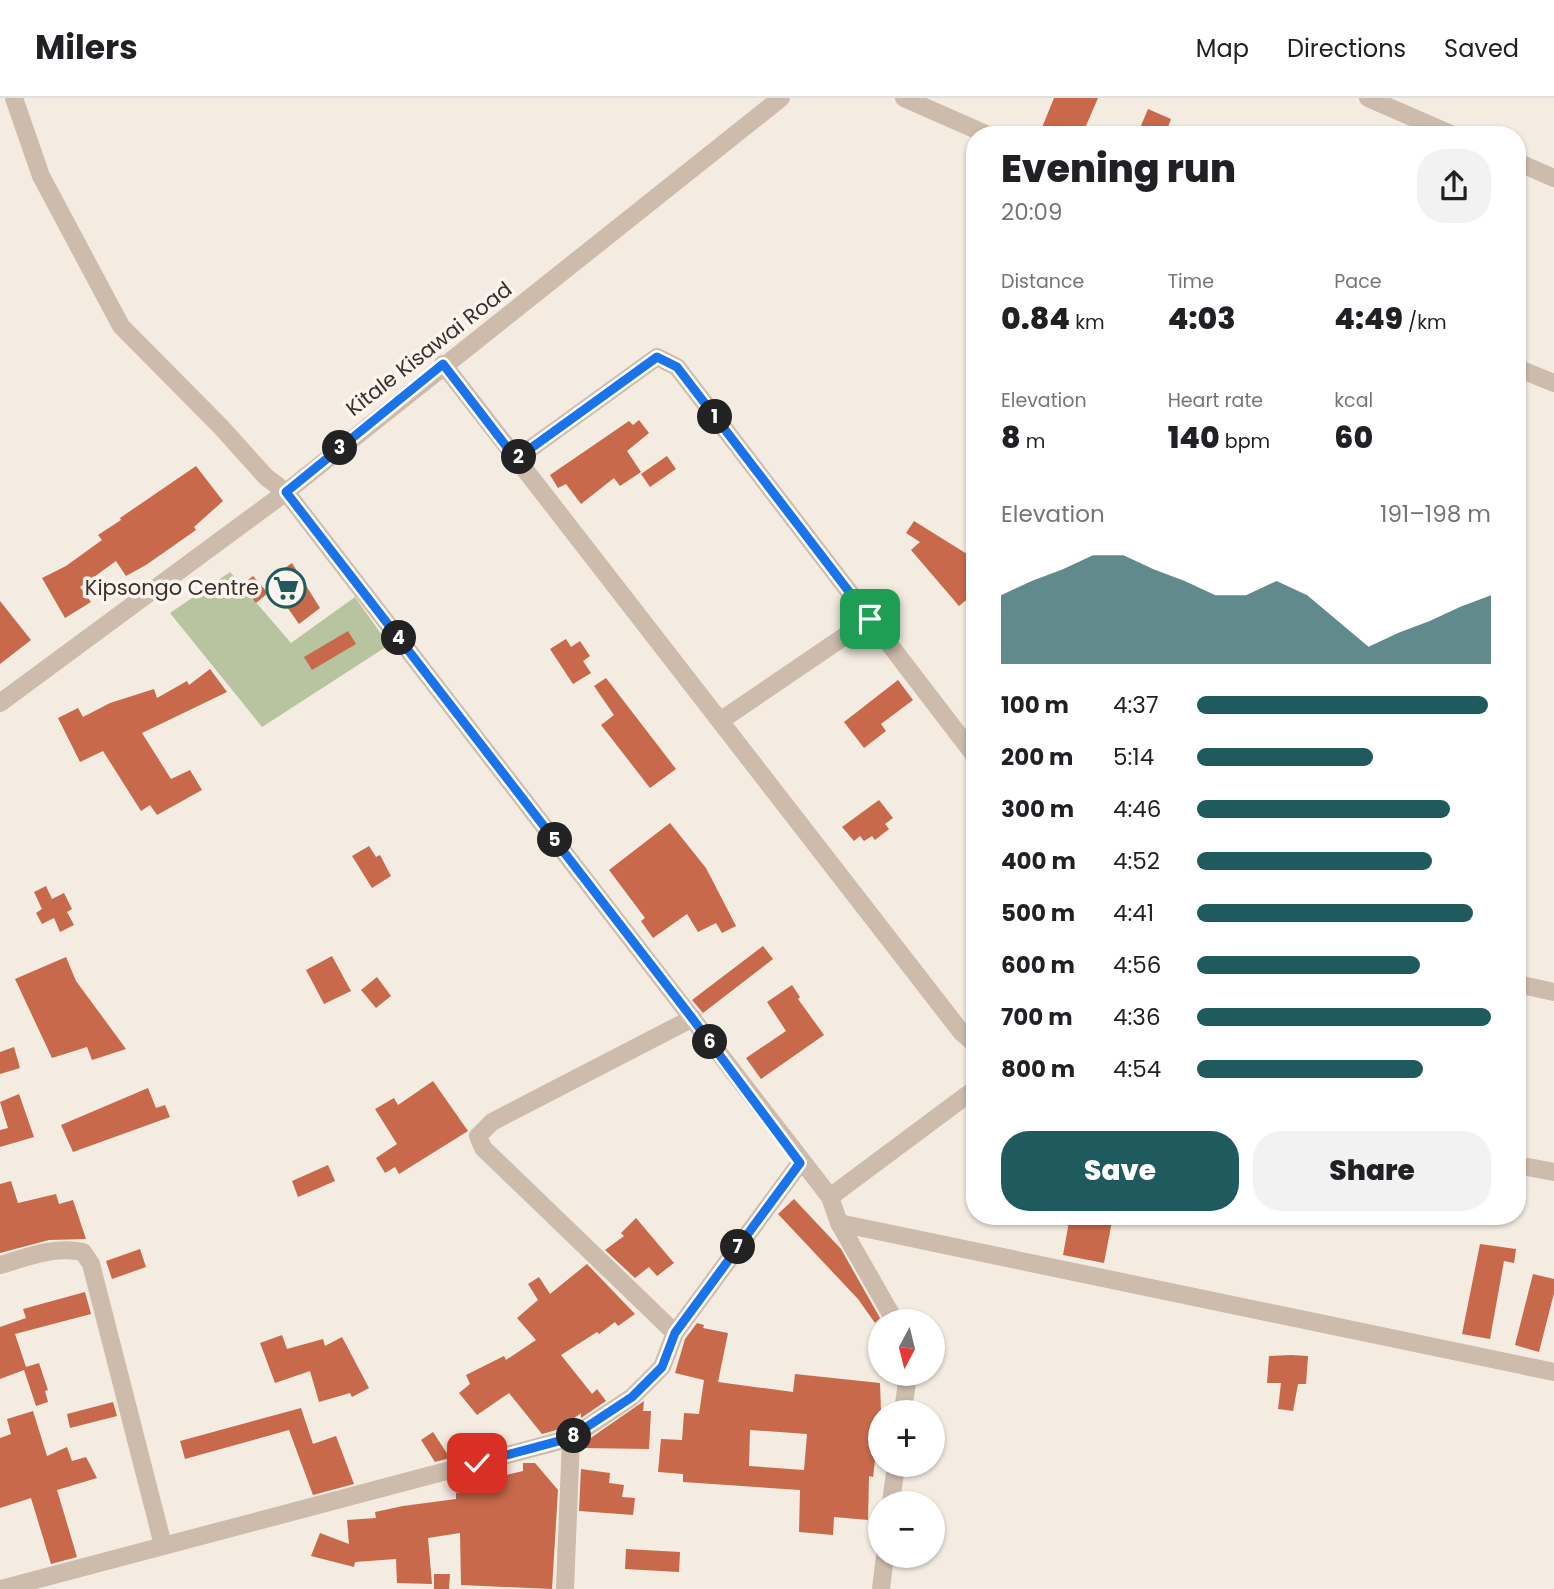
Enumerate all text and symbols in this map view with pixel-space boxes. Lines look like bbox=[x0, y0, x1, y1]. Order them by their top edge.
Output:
text: Milers bbox=[35, 24, 138, 71]
text: Map bbox=[1196, 32, 1249, 65]
text: Directions bbox=[1287, 32, 1406, 65]
text: Saved bbox=[1444, 32, 1519, 65]
text: Evening run bbox=[1001, 142, 1236, 195]
button: share bbox=[1417, 149, 1491, 223]
text: 20:09 bbox=[1001, 196, 1063, 228]
text: Distance bbox=[1001, 268, 1084, 295]
text: Time bbox=[1168, 268, 1214, 295]
text: Pace bbox=[1334, 268, 1382, 295]
street label: Kitale Kisawai Road bbox=[340, 275, 518, 423]
text: 0.84 bbox=[1001, 297, 1070, 340]
text: 4:03 bbox=[1168, 297, 1235, 340]
text: 4:49 bbox=[1334, 297, 1403, 340]
text: km bbox=[1070, 309, 1105, 336]
text: /km bbox=[1403, 309, 1447, 336]
text: Elevation bbox=[1001, 387, 1087, 414]
text: Heart rate bbox=[1168, 387, 1263, 414]
text: kcal bbox=[1334, 387, 1373, 414]
pin: 1 bbox=[698, 400, 732, 434]
text: 1 bbox=[711, 403, 718, 430]
text: 8 bbox=[1001, 416, 1021, 459]
text: 140 bbox=[1168, 416, 1220, 459]
text: 60 bbox=[1334, 416, 1373, 459]
text: m bbox=[1021, 428, 1045, 455]
text: bpm bbox=[1220, 428, 1270, 455]
pin: 3 bbox=[322, 430, 358, 466]
text: 3 bbox=[334, 434, 345, 461]
pin: 2 bbox=[502, 440, 536, 474]
text: 2 bbox=[513, 443, 524, 470]
text: Elevation bbox=[1001, 498, 1105, 530]
text: 191–198 m bbox=[1380, 498, 1491, 530]
supermarket icon: Kipsongo Centre bbox=[265, 567, 307, 609]
place label: Kipsongo Centre bbox=[85, 573, 259, 602]
pin bbox=[840, 589, 900, 649]
icon: arrive bbox=[851, 600, 889, 638]
pin: 4 bbox=[382, 620, 416, 656]
text: 4 bbox=[392, 624, 405, 651]
text: 100 m bbox=[1001, 689, 1069, 721]
text: 4:37 bbox=[1113, 689, 1158, 721]
text: 200 m bbox=[1001, 741, 1073, 773]
text: 5:14 bbox=[1113, 741, 1154, 773]
text: 300 m bbox=[1001, 793, 1074, 825]
text: 4:46 bbox=[1113, 793, 1161, 825]
pin: 5 bbox=[538, 822, 572, 858]
text: 5 bbox=[548, 826, 561, 853]
text: 400 m bbox=[1001, 845, 1076, 877]
text: 4:52 bbox=[1113, 845, 1160, 877]
text: 500 m bbox=[1001, 897, 1075, 929]
text: 4:41 bbox=[1113, 897, 1154, 929]
text: 600 m bbox=[1001, 949, 1075, 981]
text: 4:56 bbox=[1113, 949, 1161, 981]
text: 700 m bbox=[1001, 1001, 1073, 1033]
text: 4:36 bbox=[1113, 1001, 1161, 1033]
pin: 6 bbox=[692, 1024, 728, 1060]
text: 6 bbox=[703, 1028, 716, 1055]
text: 800 m bbox=[1001, 1053, 1075, 1085]
text: 4:54 bbox=[1113, 1053, 1161, 1085]
button: Save bbox=[1001, 1131, 1239, 1211]
button: Share bbox=[1253, 1131, 1491, 1211]
pin: 7 bbox=[720, 1230, 756, 1264]
text: 7 bbox=[732, 1233, 743, 1260]
north arrow bbox=[868, 1309, 945, 1386]
map controls bbox=[868, 1309, 945, 1568]
button: + bbox=[868, 1400, 945, 1477]
pin: 8 bbox=[556, 1418, 592, 1454]
text: 8 bbox=[567, 1422, 580, 1449]
pin bbox=[447, 1433, 507, 1493]
icon: check bbox=[458, 1444, 496, 1482]
button: − bbox=[868, 1491, 945, 1568]

